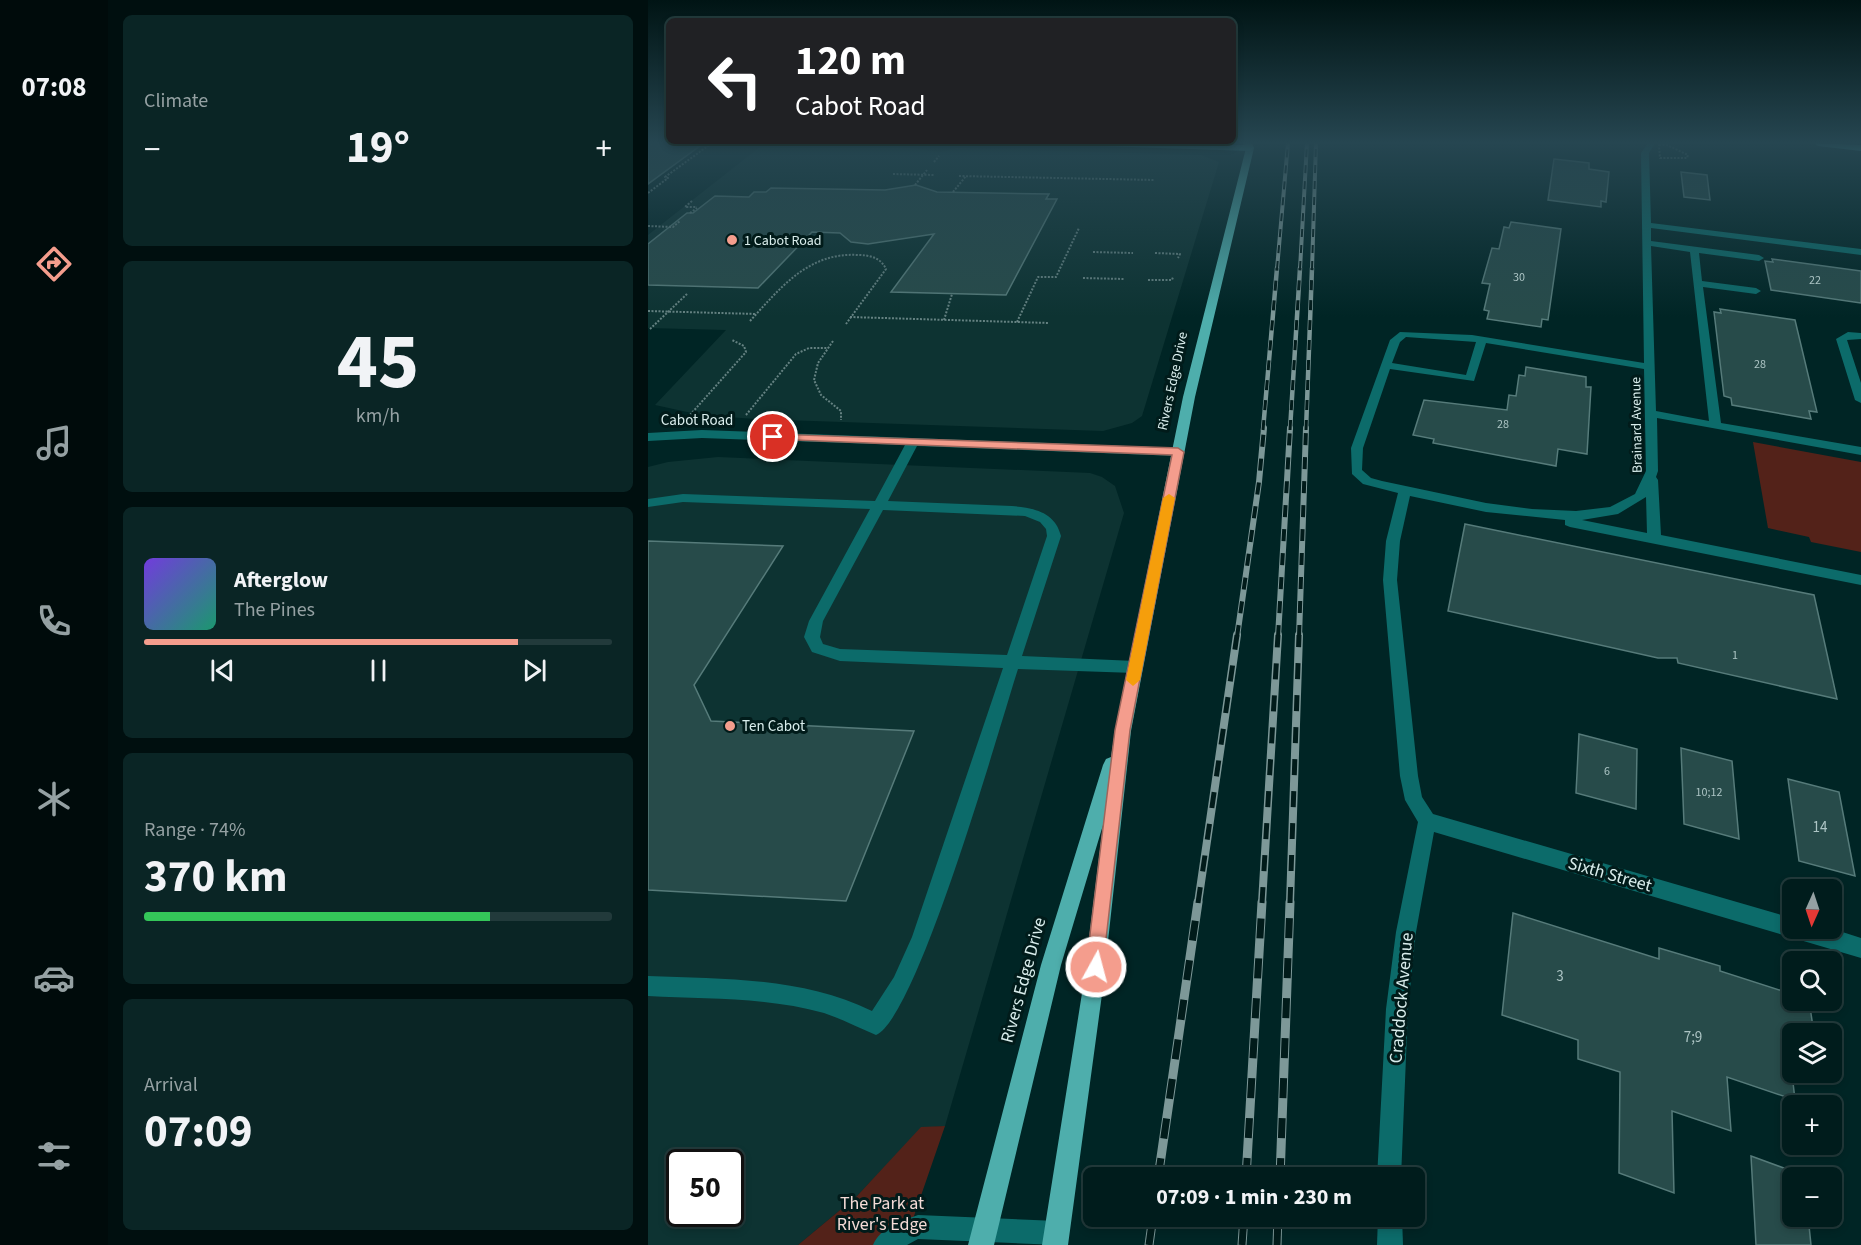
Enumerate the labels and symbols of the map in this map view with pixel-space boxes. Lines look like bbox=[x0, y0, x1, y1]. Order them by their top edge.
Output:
place label: 1 Cabot Road bbox=[744, 231, 821, 251]
marker: 1 Cabot Road bbox=[725, 233, 739, 247]
house number: 30 bbox=[1513, 269, 1525, 286]
house number: 22 bbox=[1809, 272, 1821, 289]
street label: Rivers Edge Drive bbox=[1153, 330, 1193, 432]
house number: 28 bbox=[1754, 356, 1766, 373]
street label: Brainard Avenue bbox=[1626, 377, 1648, 473]
street label: Cabot Road bbox=[661, 410, 733, 431]
pin bbox=[747, 411, 798, 462]
house number: 28 bbox=[1497, 416, 1509, 433]
house number: 1 bbox=[1732, 647, 1738, 664]
place label: Ten Cabot bbox=[742, 716, 805, 737]
marker: Ten Cabot bbox=[723, 719, 737, 733]
house number: 6 bbox=[1604, 763, 1610, 780]
house number: 10;12 bbox=[1696, 784, 1722, 801]
house number: 14 bbox=[1813, 817, 1828, 838]
street label: Sixth Street bbox=[1565, 851, 1655, 898]
north arrow bbox=[1782, 879, 1842, 939]
street label: Rivers Edge Drive bbox=[995, 915, 1052, 1046]
street label: Craddock Avenue bbox=[1383, 932, 1420, 1064]
position arrow bbox=[1064, 935, 1128, 999]
house number: 3 bbox=[1556, 966, 1564, 987]
house number: 7;9 bbox=[1684, 1027, 1702, 1048]
speed limit sign: 50 bbox=[666, 1149, 744, 1227]
park label: The Park at River's Edge bbox=[837, 1191, 927, 1237]

